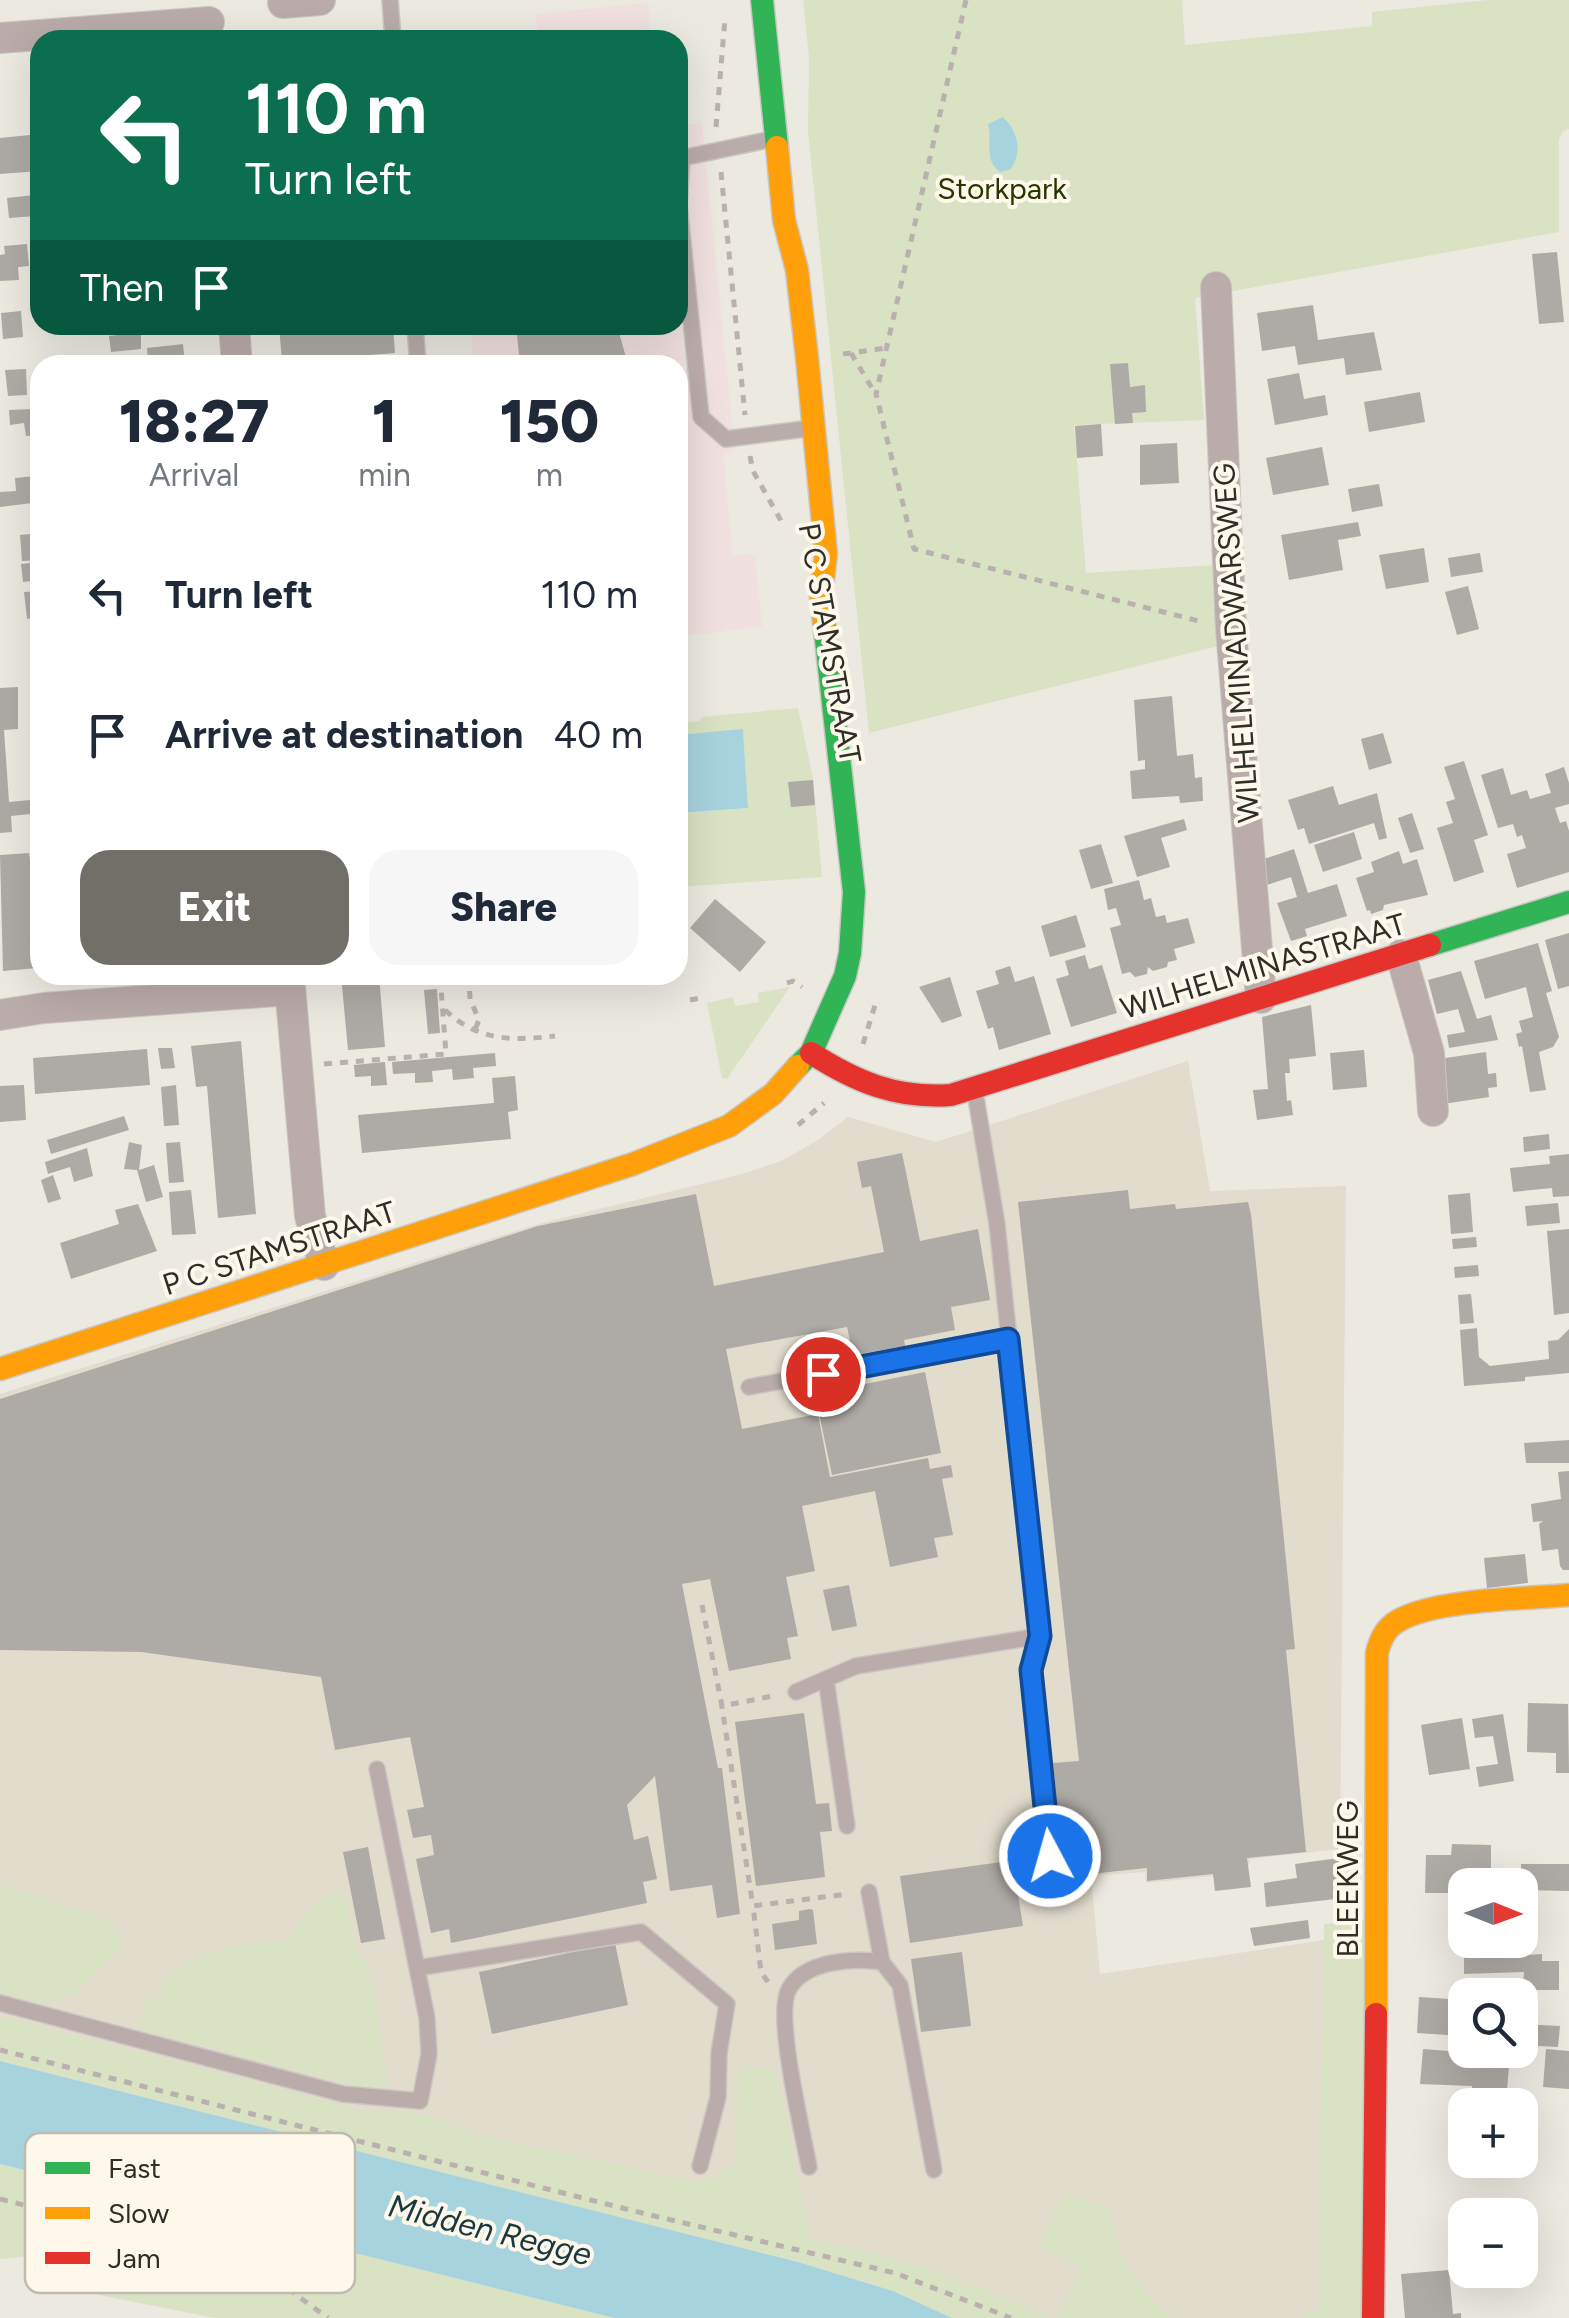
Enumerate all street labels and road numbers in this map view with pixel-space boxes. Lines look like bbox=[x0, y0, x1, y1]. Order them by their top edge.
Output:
street label: WILHELMINADWARSWEG bbox=[1205, 462, 1267, 824]
street label: P C STAMSTRAAT bbox=[791, 520, 869, 766]
street label: WILHELMINASTRAAT bbox=[1116, 905, 1410, 1027]
street label: P C STAMSTRAAT bbox=[158, 1193, 401, 1303]
street label: BLEEKWEG bbox=[1329, 1800, 1366, 1958]

